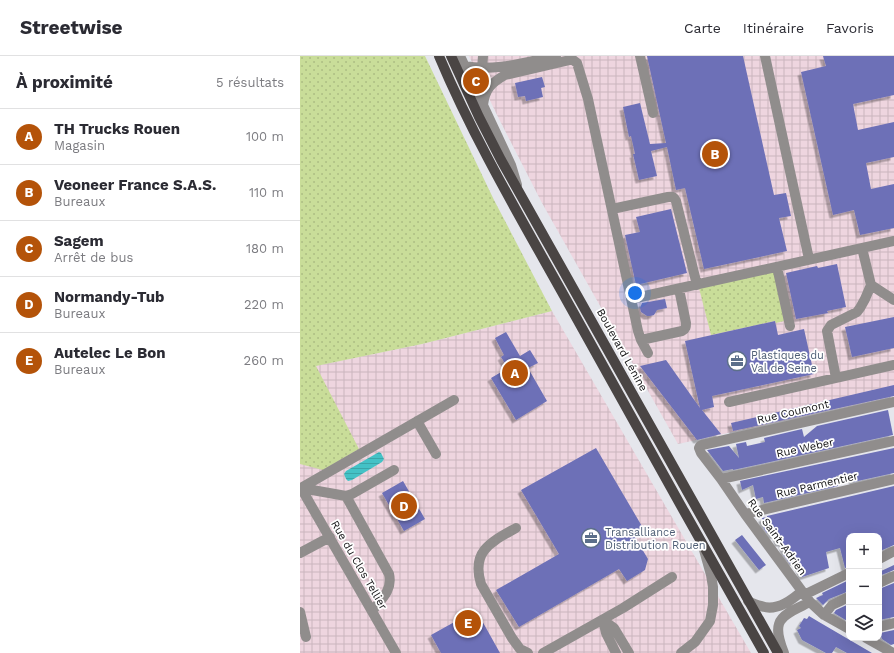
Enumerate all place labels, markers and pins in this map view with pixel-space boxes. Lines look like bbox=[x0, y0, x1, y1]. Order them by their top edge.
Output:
pin: C bbox=[463, 66, 489, 96]
pin: B bbox=[702, 139, 728, 169]
place label: Plastiques du Val de Seine bbox=[751, 349, 824, 375]
office icon: Plastiques du Val de Seine bbox=[726, 350, 748, 372]
pin: A bbox=[502, 358, 528, 388]
pin: D bbox=[391, 491, 417, 521]
place label: Transalliance Distribution Rouen bbox=[605, 526, 706, 552]
office icon: Transalliance Distribution Rouen bbox=[580, 527, 602, 549]
pin: E bbox=[455, 608, 481, 638]

